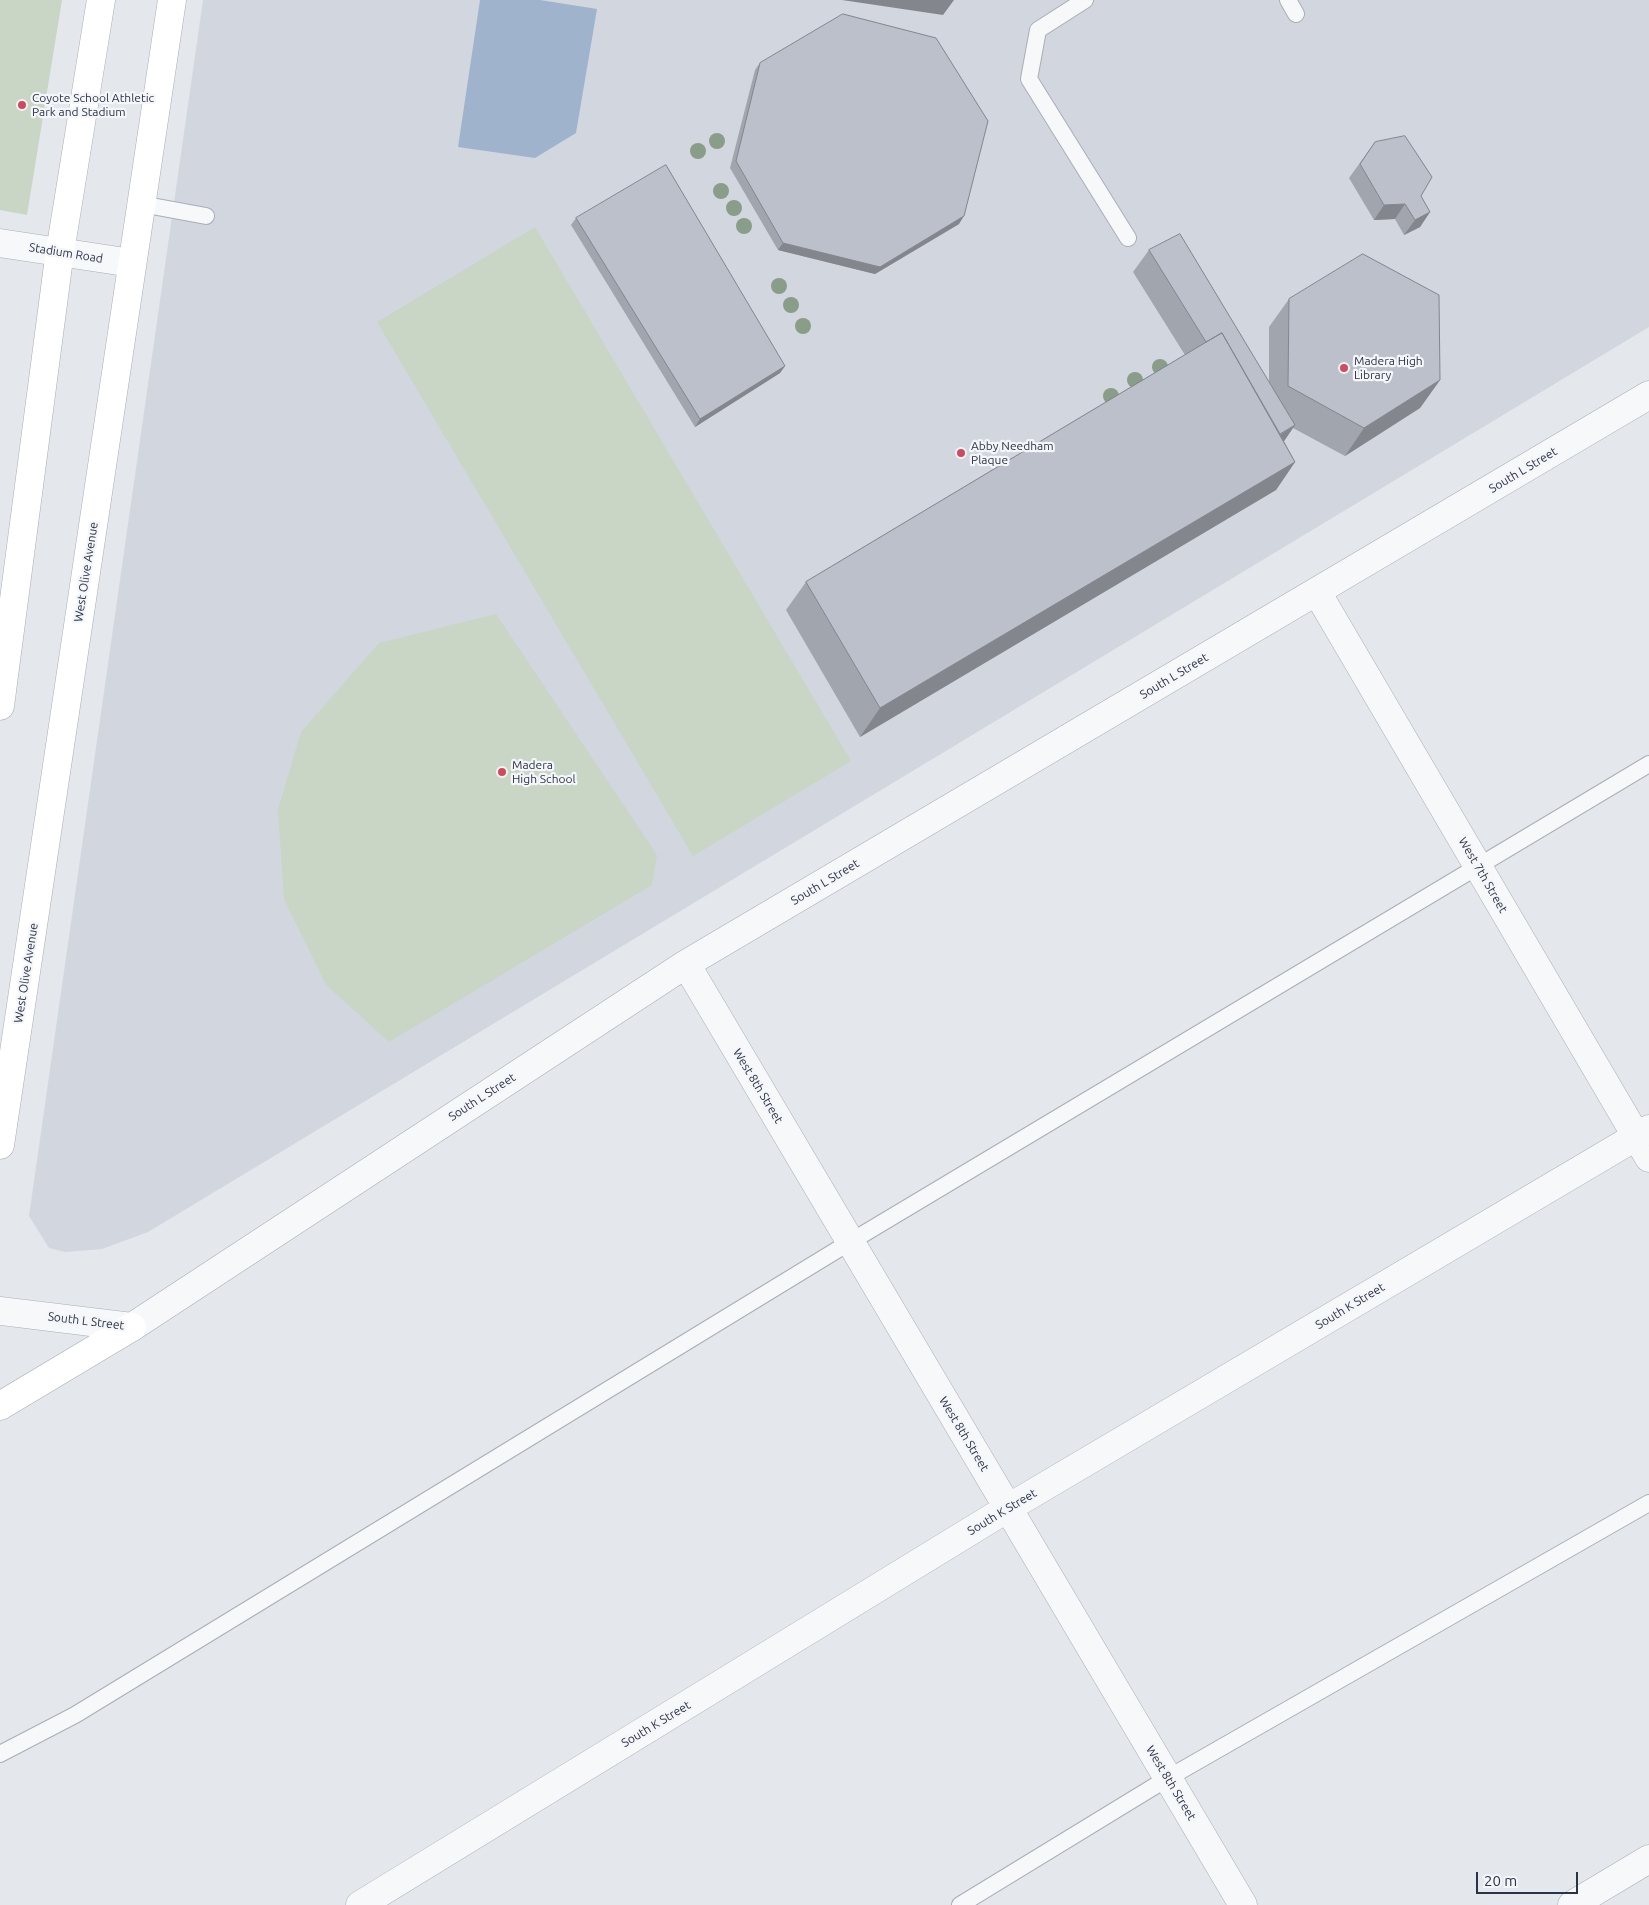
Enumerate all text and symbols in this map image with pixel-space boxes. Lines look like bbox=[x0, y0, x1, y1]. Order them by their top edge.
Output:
place label: Coyote School Athletic Park and Stadium bbox=[32, 91, 154, 119]
marker: Coyote School Athletic Park and Stadium bbox=[16, 99, 28, 111]
street label: Stadium Road bbox=[28, 240, 104, 266]
place label: Madera High Library bbox=[1354, 354, 1423, 382]
marker: Madera High Library bbox=[1338, 362, 1350, 374]
place label: Abby Needham Plaque bbox=[971, 439, 1054, 467]
street label: South L Street bbox=[1486, 444, 1560, 496]
marker: Abby Needham Plaque bbox=[955, 447, 967, 459]
street label: West Olive Avenue bbox=[71, 521, 101, 623]
street label: South L Street bbox=[1137, 650, 1211, 702]
place label: Madera High School bbox=[512, 758, 576, 786]
marker: Madera High School bbox=[496, 766, 508, 778]
street label: West 7th Street bbox=[1456, 835, 1510, 915]
street label: South L Street bbox=[788, 856, 862, 908]
street label: West Olive Avenue bbox=[11, 922, 41, 1024]
street label: West 8th Street bbox=[730, 1046, 786, 1126]
street label: South L Street bbox=[446, 1070, 518, 1124]
street label: South K Street bbox=[1313, 1280, 1387, 1332]
street label: South L Street bbox=[47, 1309, 125, 1333]
street label: West 8th Street bbox=[936, 1394, 992, 1474]
street label: South K Street bbox=[965, 1486, 1039, 1538]
street label: South K Street bbox=[619, 1698, 693, 1750]
street label: West 8th Street bbox=[1143, 1743, 1199, 1823]
scale bar bbox=[1479, 1862, 1582, 1894]
text: 20 m bbox=[1484, 1872, 1517, 1889]

